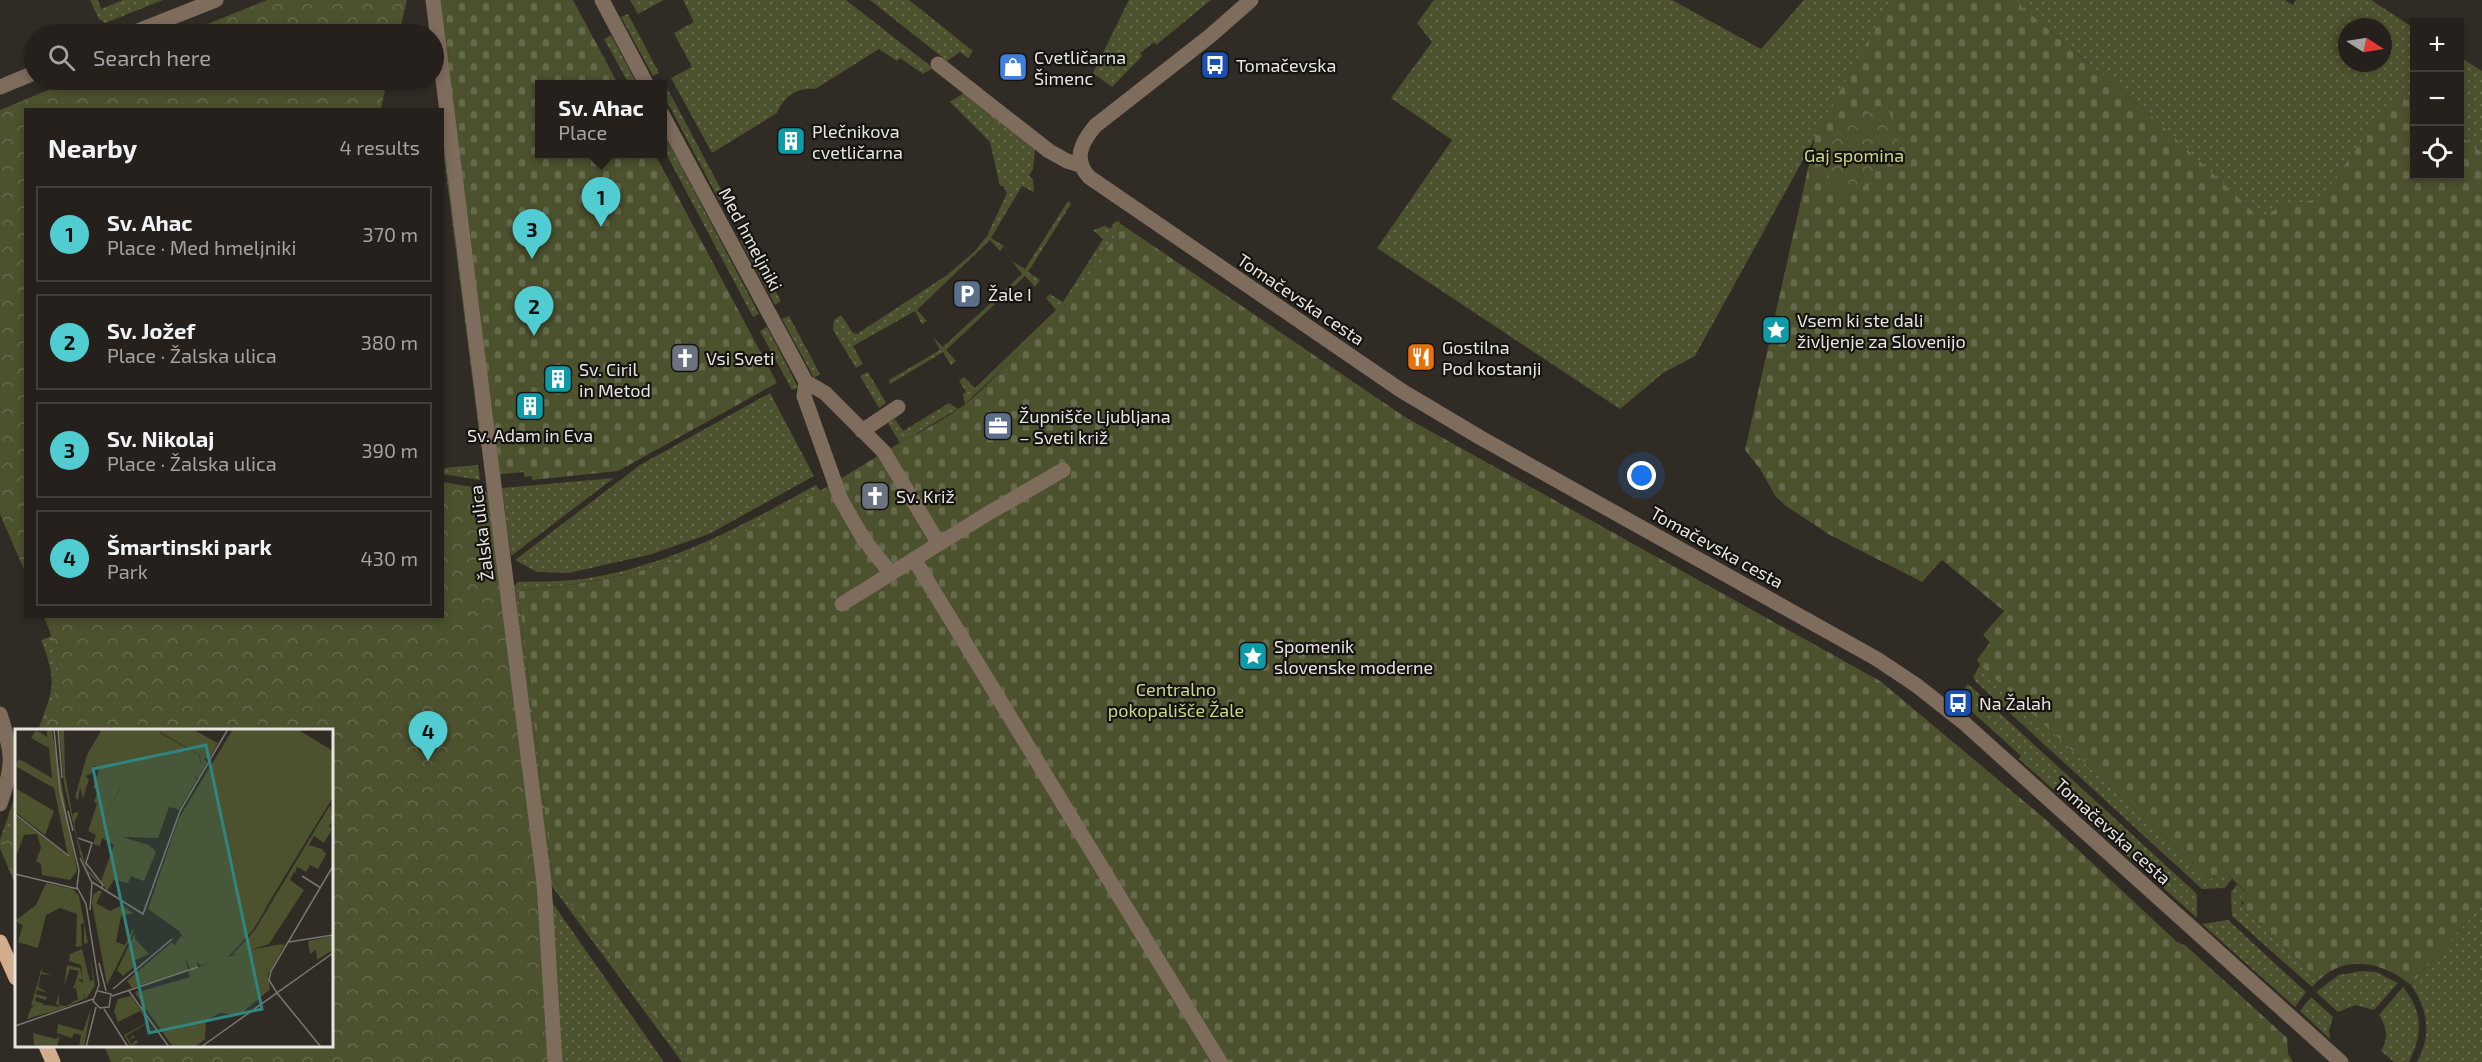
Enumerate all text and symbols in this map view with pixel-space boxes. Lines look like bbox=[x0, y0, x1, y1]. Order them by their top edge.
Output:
north arrow bbox=[2338, 18, 2392, 72]
map controls bbox=[2410, 18, 2464, 180]
button: + bbox=[2410, 18, 2464, 72]
search box bbox=[24, 24, 444, 90]
icon: search bbox=[45, 41, 78, 74]
text: Search here bbox=[93, 44, 211, 70]
place label: Cvetličarna Šimenc bbox=[1034, 46, 1126, 89]
bus stop icon: Tomačevska bbox=[1199, 49, 1231, 81]
shop icon: Cvetličarna Šimenc bbox=[997, 51, 1029, 83]
place label: Tomačevska bbox=[1236, 54, 1336, 76]
button: − bbox=[2410, 72, 2464, 126]
popup bbox=[535, 80, 667, 158]
text: Sv. Ahac bbox=[558, 94, 644, 120]
text: Place bbox=[558, 120, 607, 144]
place label: Plečnikova cvetličarna bbox=[812, 120, 903, 163]
building icon: Plečnikova cvetličarna bbox=[775, 125, 807, 157]
button: locate bbox=[2410, 126, 2464, 180]
text: Nearby bbox=[48, 132, 137, 163]
text: 4 results bbox=[340, 135, 420, 159]
park label: Gaj spomina bbox=[1804, 144, 1904, 166]
pin: 1 bbox=[582, 178, 620, 227]
street label: Med hmeljniki bbox=[715, 183, 787, 295]
text: Sv. Ahac bbox=[107, 209, 193, 235]
pin: 3 bbox=[512, 210, 552, 259]
text: 1 bbox=[65, 222, 74, 246]
text: 370 m bbox=[363, 222, 418, 246]
text: Place · Med hmeljniki bbox=[107, 235, 296, 259]
street label: Tomačevska cesta bbox=[1233, 248, 1369, 350]
parking icon: Žale I bbox=[951, 278, 983, 310]
place label: Žale I bbox=[988, 283, 1032, 305]
pin: 2 bbox=[514, 286, 554, 336]
place label: Vsem ki ste dali življenje za Slovenijo bbox=[1797, 309, 1966, 352]
place icon: Vsem ki ste dali življenje za Slovenijo bbox=[1760, 314, 1792, 346]
text: Sv. Jožef bbox=[107, 317, 195, 343]
text: 2 bbox=[64, 330, 75, 354]
text: 380 m bbox=[361, 330, 418, 354]
place label: Gostilna Pod kostanji bbox=[1442, 336, 1542, 379]
restaurant icon: Gostilna Pod kostanji bbox=[1405, 341, 1437, 373]
church icon: Vsi Sveti bbox=[669, 342, 701, 374]
text: Place · Žalska ulica bbox=[107, 343, 277, 367]
place label: Vsi Sveti bbox=[706, 347, 775, 369]
place label: Sv. Ciril in Metod bbox=[579, 358, 651, 401]
building icon: Sv. Ciril in Metod bbox=[542, 363, 574, 395]
building icon: Sv. Adam in Eva bbox=[514, 390, 546, 422]
place label: Župnišče Ljubljana – Sveti križ bbox=[1019, 405, 1171, 448]
office icon: Župnišče Ljubljana – Sveti križ bbox=[982, 410, 1014, 442]
place label: Sv. Adam in Eva bbox=[467, 424, 593, 446]
text: Sv. Nikolaj bbox=[107, 425, 214, 451]
text: 3 bbox=[64, 438, 75, 462]
text: 390 m bbox=[361, 438, 418, 462]
text: Place · Žalska ulica bbox=[107, 451, 277, 475]
your location bbox=[1627, 461, 1656, 490]
church icon: Sv. Križ bbox=[859, 480, 891, 512]
street label: Žalska ulica bbox=[464, 484, 498, 582]
place label: Sv. Križ bbox=[896, 485, 955, 507]
street label: Tomačevska cesta bbox=[1647, 501, 1787, 593]
text: Šmartinski park bbox=[107, 533, 272, 559]
text: 4 bbox=[63, 546, 76, 570]
text: 430 m bbox=[361, 546, 418, 570]
text: Park bbox=[107, 559, 148, 583]
place label: Spomenik slovenske moderne bbox=[1274, 635, 1433, 678]
place icon: Spomenik slovenske moderne bbox=[1237, 640, 1269, 672]
park label: Centralno pokopališče Žale bbox=[1108, 678, 1244, 721]
bus stop icon: Na Žalah bbox=[1942, 687, 1974, 719]
place label: Na Žalah bbox=[1979, 692, 2051, 714]
pin: 4 bbox=[408, 712, 448, 761]
inset map bbox=[15, 729, 333, 1047]
street label: Tomačevska cesta bbox=[2050, 773, 2176, 889]

